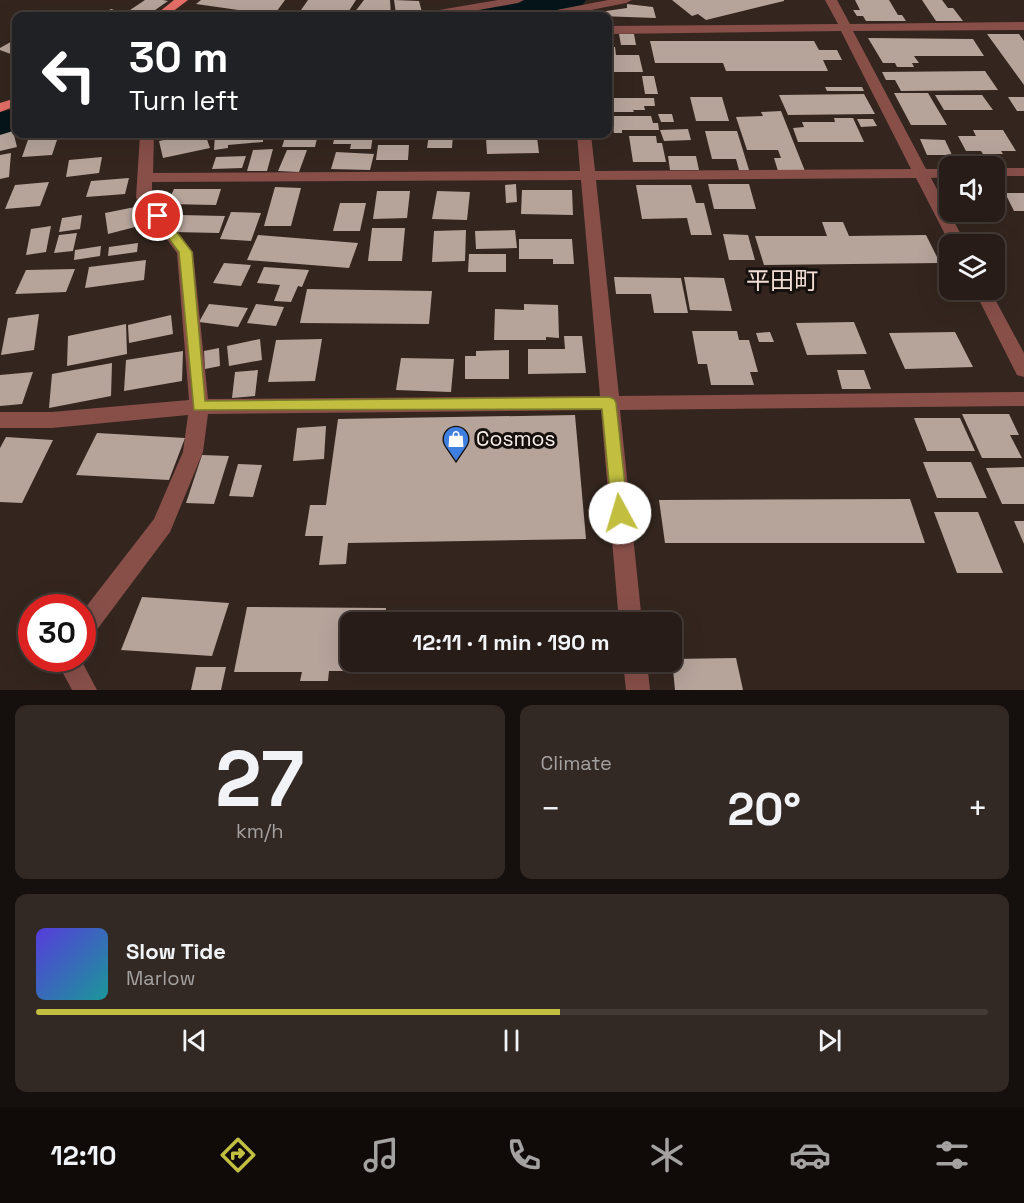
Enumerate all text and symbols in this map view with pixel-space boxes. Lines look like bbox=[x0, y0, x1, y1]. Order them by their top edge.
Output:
text: 30 m bbox=[129, 31, 228, 84]
icon: left bbox=[30, 36, 108, 114]
text: Turn left bbox=[129, 83, 239, 118]
map controls bbox=[939, 156, 1005, 300]
button: sound bbox=[939, 156, 1005, 222]
pin bbox=[132, 190, 183, 241]
icon: arrive bbox=[141, 199, 174, 232]
button: layers bbox=[939, 234, 1005, 300]
district label: 平田町 bbox=[746, 265, 818, 296]
shop icon: Cosmos bbox=[441, 424, 471, 462]
place label: Cosmos bbox=[476, 425, 556, 452]
position arrow bbox=[588, 481, 652, 545]
speed limit sign: 30 bbox=[18, 594, 96, 672]
text: 12:11 · 1 min · 190 m bbox=[412, 628, 610, 656]
text: 27 bbox=[215, 729, 304, 829]
text: Climate bbox=[541, 750, 612, 776]
text: 20° bbox=[727, 781, 801, 838]
text: − bbox=[541, 788, 561, 830]
text: + bbox=[968, 788, 988, 830]
text: km/h bbox=[236, 818, 284, 844]
text: Slow Tide bbox=[126, 937, 226, 965]
text: Marlow bbox=[126, 965, 195, 991]
icon: previous bbox=[178, 1024, 211, 1057]
icon: pause bbox=[495, 1024, 528, 1057]
icon: next bbox=[813, 1024, 846, 1057]
icon: directions bbox=[217, 1134, 259, 1176]
icon: music bbox=[360, 1134, 402, 1176]
icon: phone bbox=[503, 1134, 545, 1176]
icon: climate bbox=[646, 1134, 688, 1176]
icon: car bbox=[789, 1134, 831, 1176]
icon: filters bbox=[931, 1134, 973, 1176]
text: 12:10 bbox=[50, 1138, 116, 1173]

